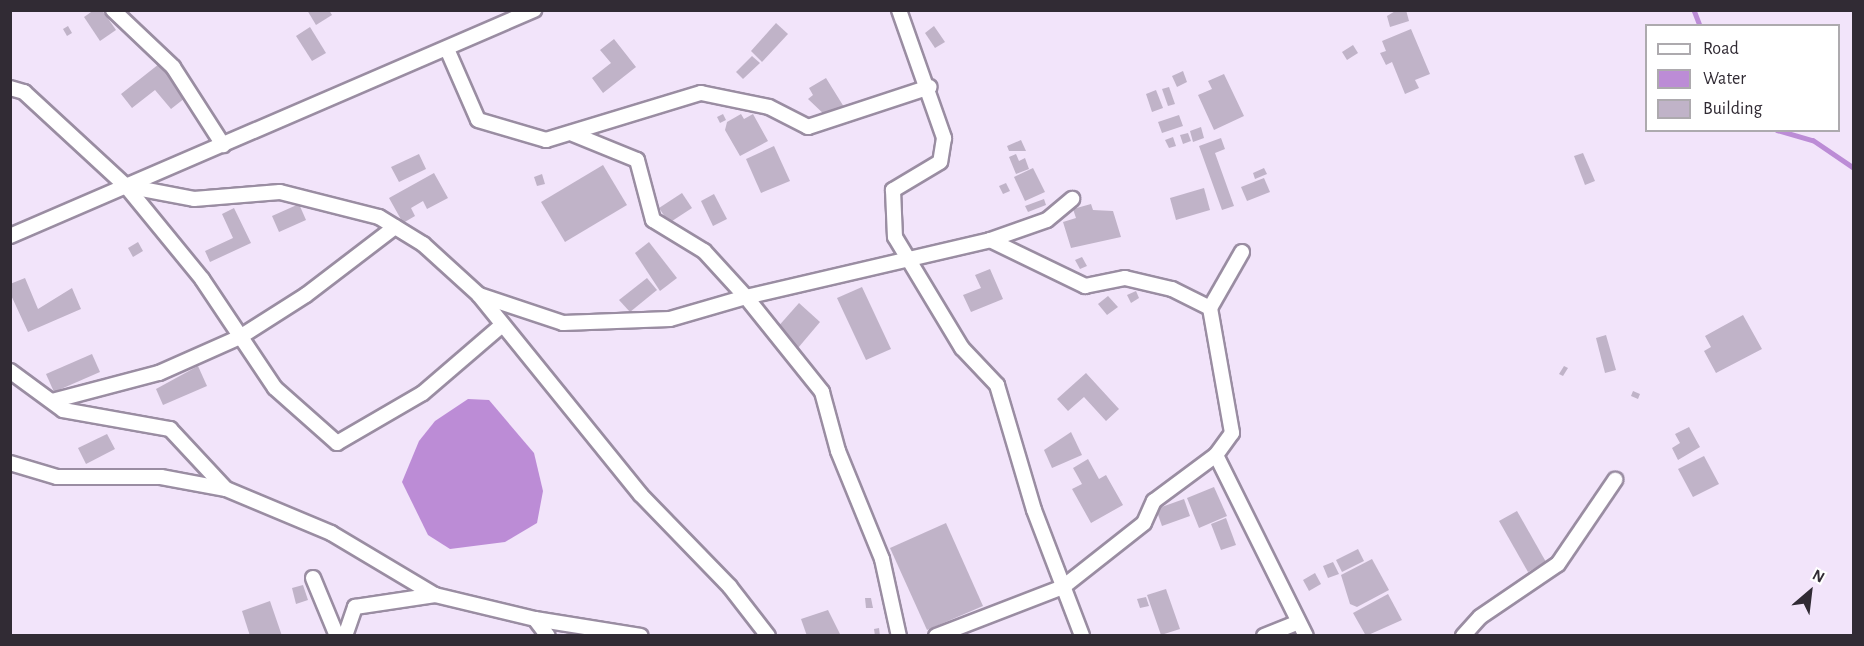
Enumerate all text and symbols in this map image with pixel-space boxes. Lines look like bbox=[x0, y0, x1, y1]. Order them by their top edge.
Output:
legend bbox=[1645, 24, 1840, 132]
text: Road bbox=[1703, 40, 1739, 58]
text: Water bbox=[1703, 70, 1746, 88]
text: Building bbox=[1703, 100, 1762, 118]
north arrow bbox=[1780, 562, 1840, 622]
text: N bbox=[1810, 566, 1827, 586]

